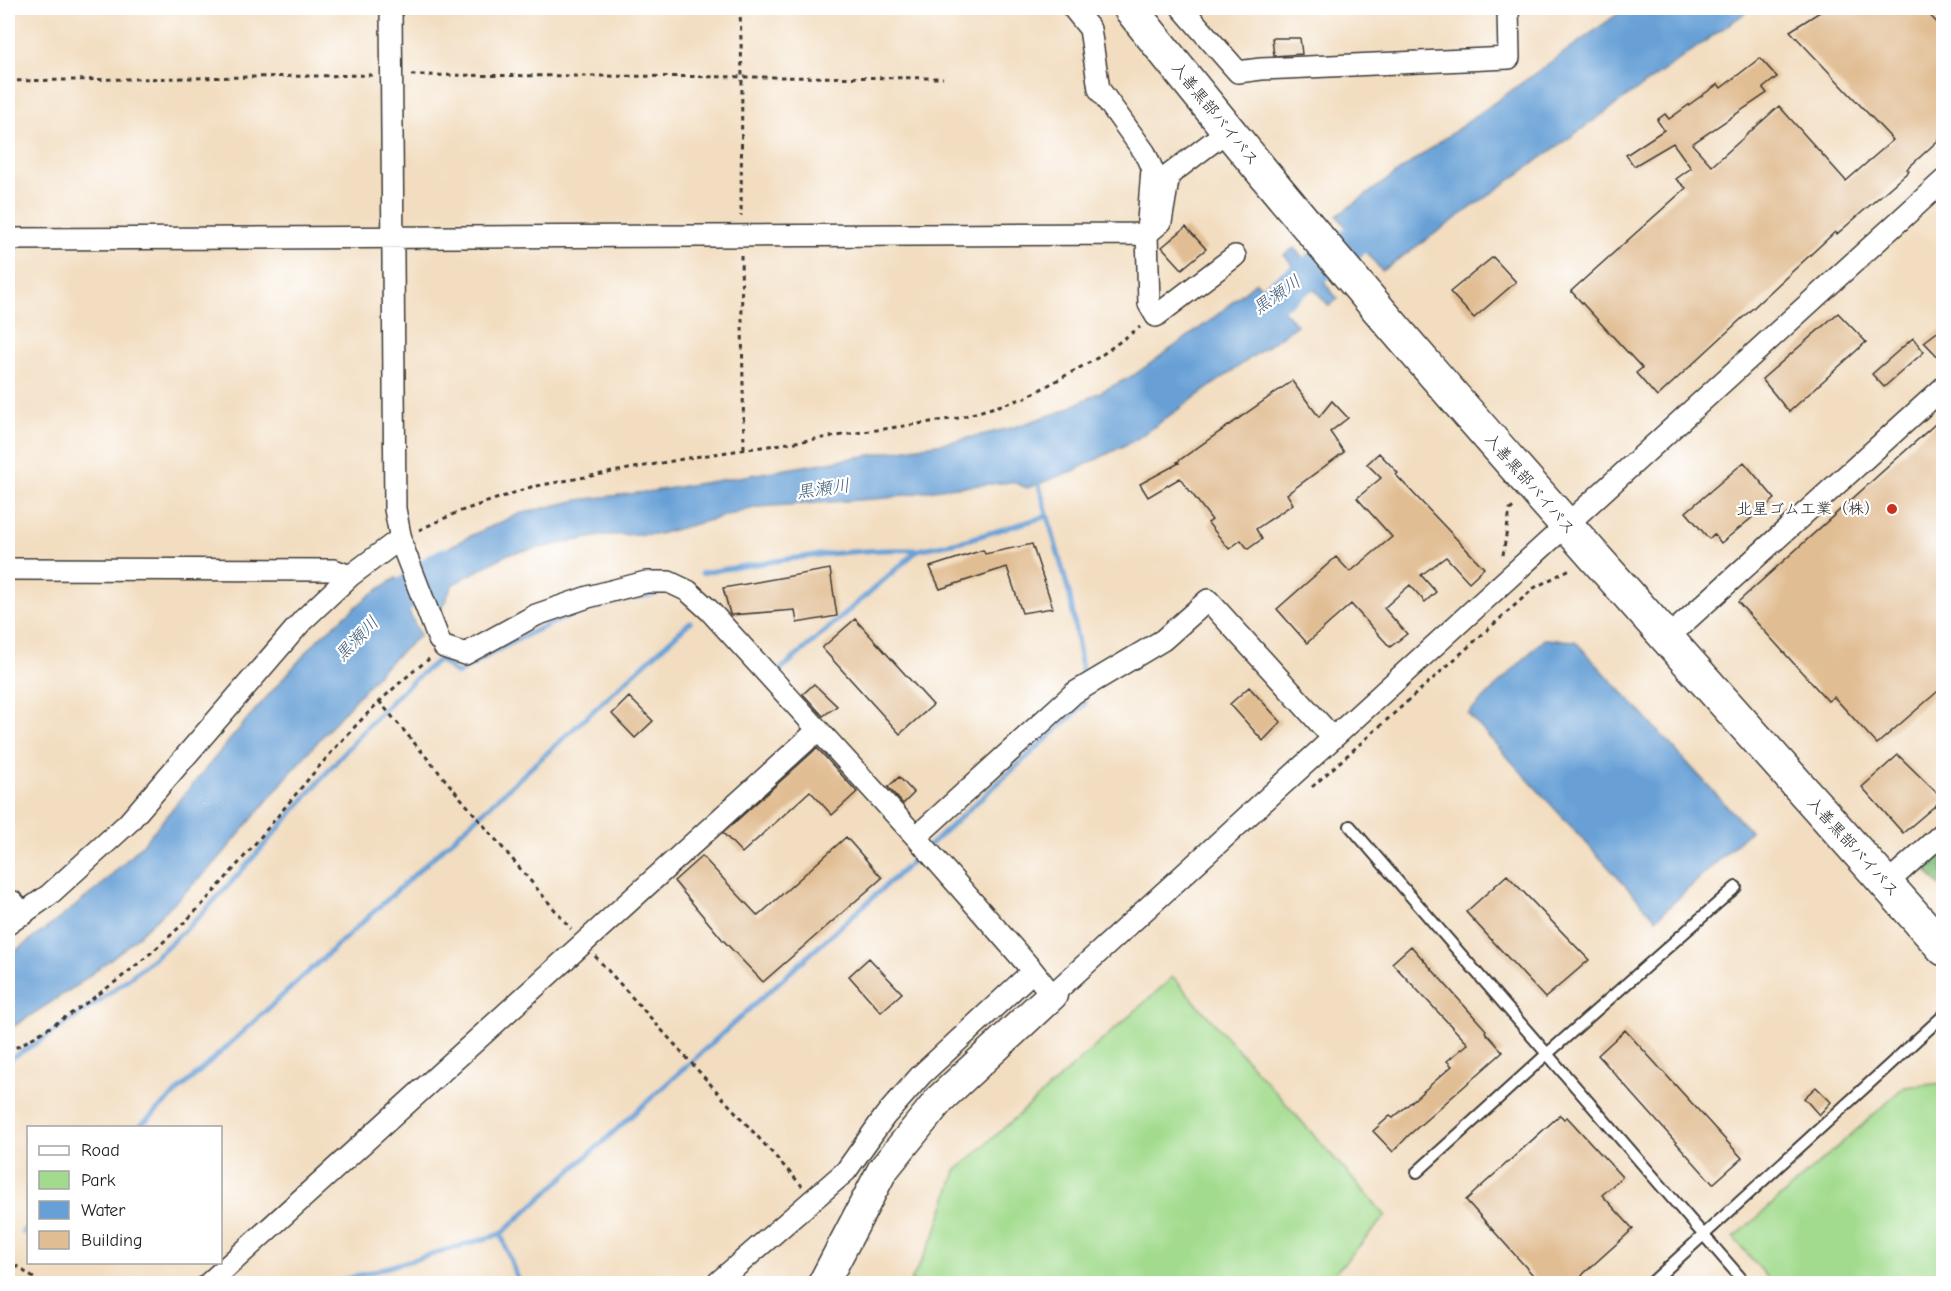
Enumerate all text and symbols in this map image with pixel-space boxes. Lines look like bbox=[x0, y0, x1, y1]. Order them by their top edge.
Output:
street label: 入善黒部バイパス bbox=[1168, 59, 1262, 169]
water label: 黒瀬川 bbox=[1249, 271, 1305, 319]
street label: 入善黒部バイパス bbox=[1481, 430, 1579, 538]
water label: 黒瀬川 bbox=[795, 475, 851, 503]
place label: 北星ゴム工業（株） bbox=[1736, 500, 1880, 518]
marker: 北星ゴム工業（株） bbox=[1885, 502, 1899, 516]
water label: 黒瀬川 bbox=[331, 612, 383, 666]
street label: 入善黒部バイパス bbox=[1804, 794, 1902, 900]
legend bbox=[27, 1126, 222, 1264]
text: Road bbox=[81, 1140, 120, 1161]
text: Park bbox=[81, 1170, 116, 1191]
text: Water bbox=[81, 1200, 126, 1221]
text: Building bbox=[81, 1230, 143, 1251]

